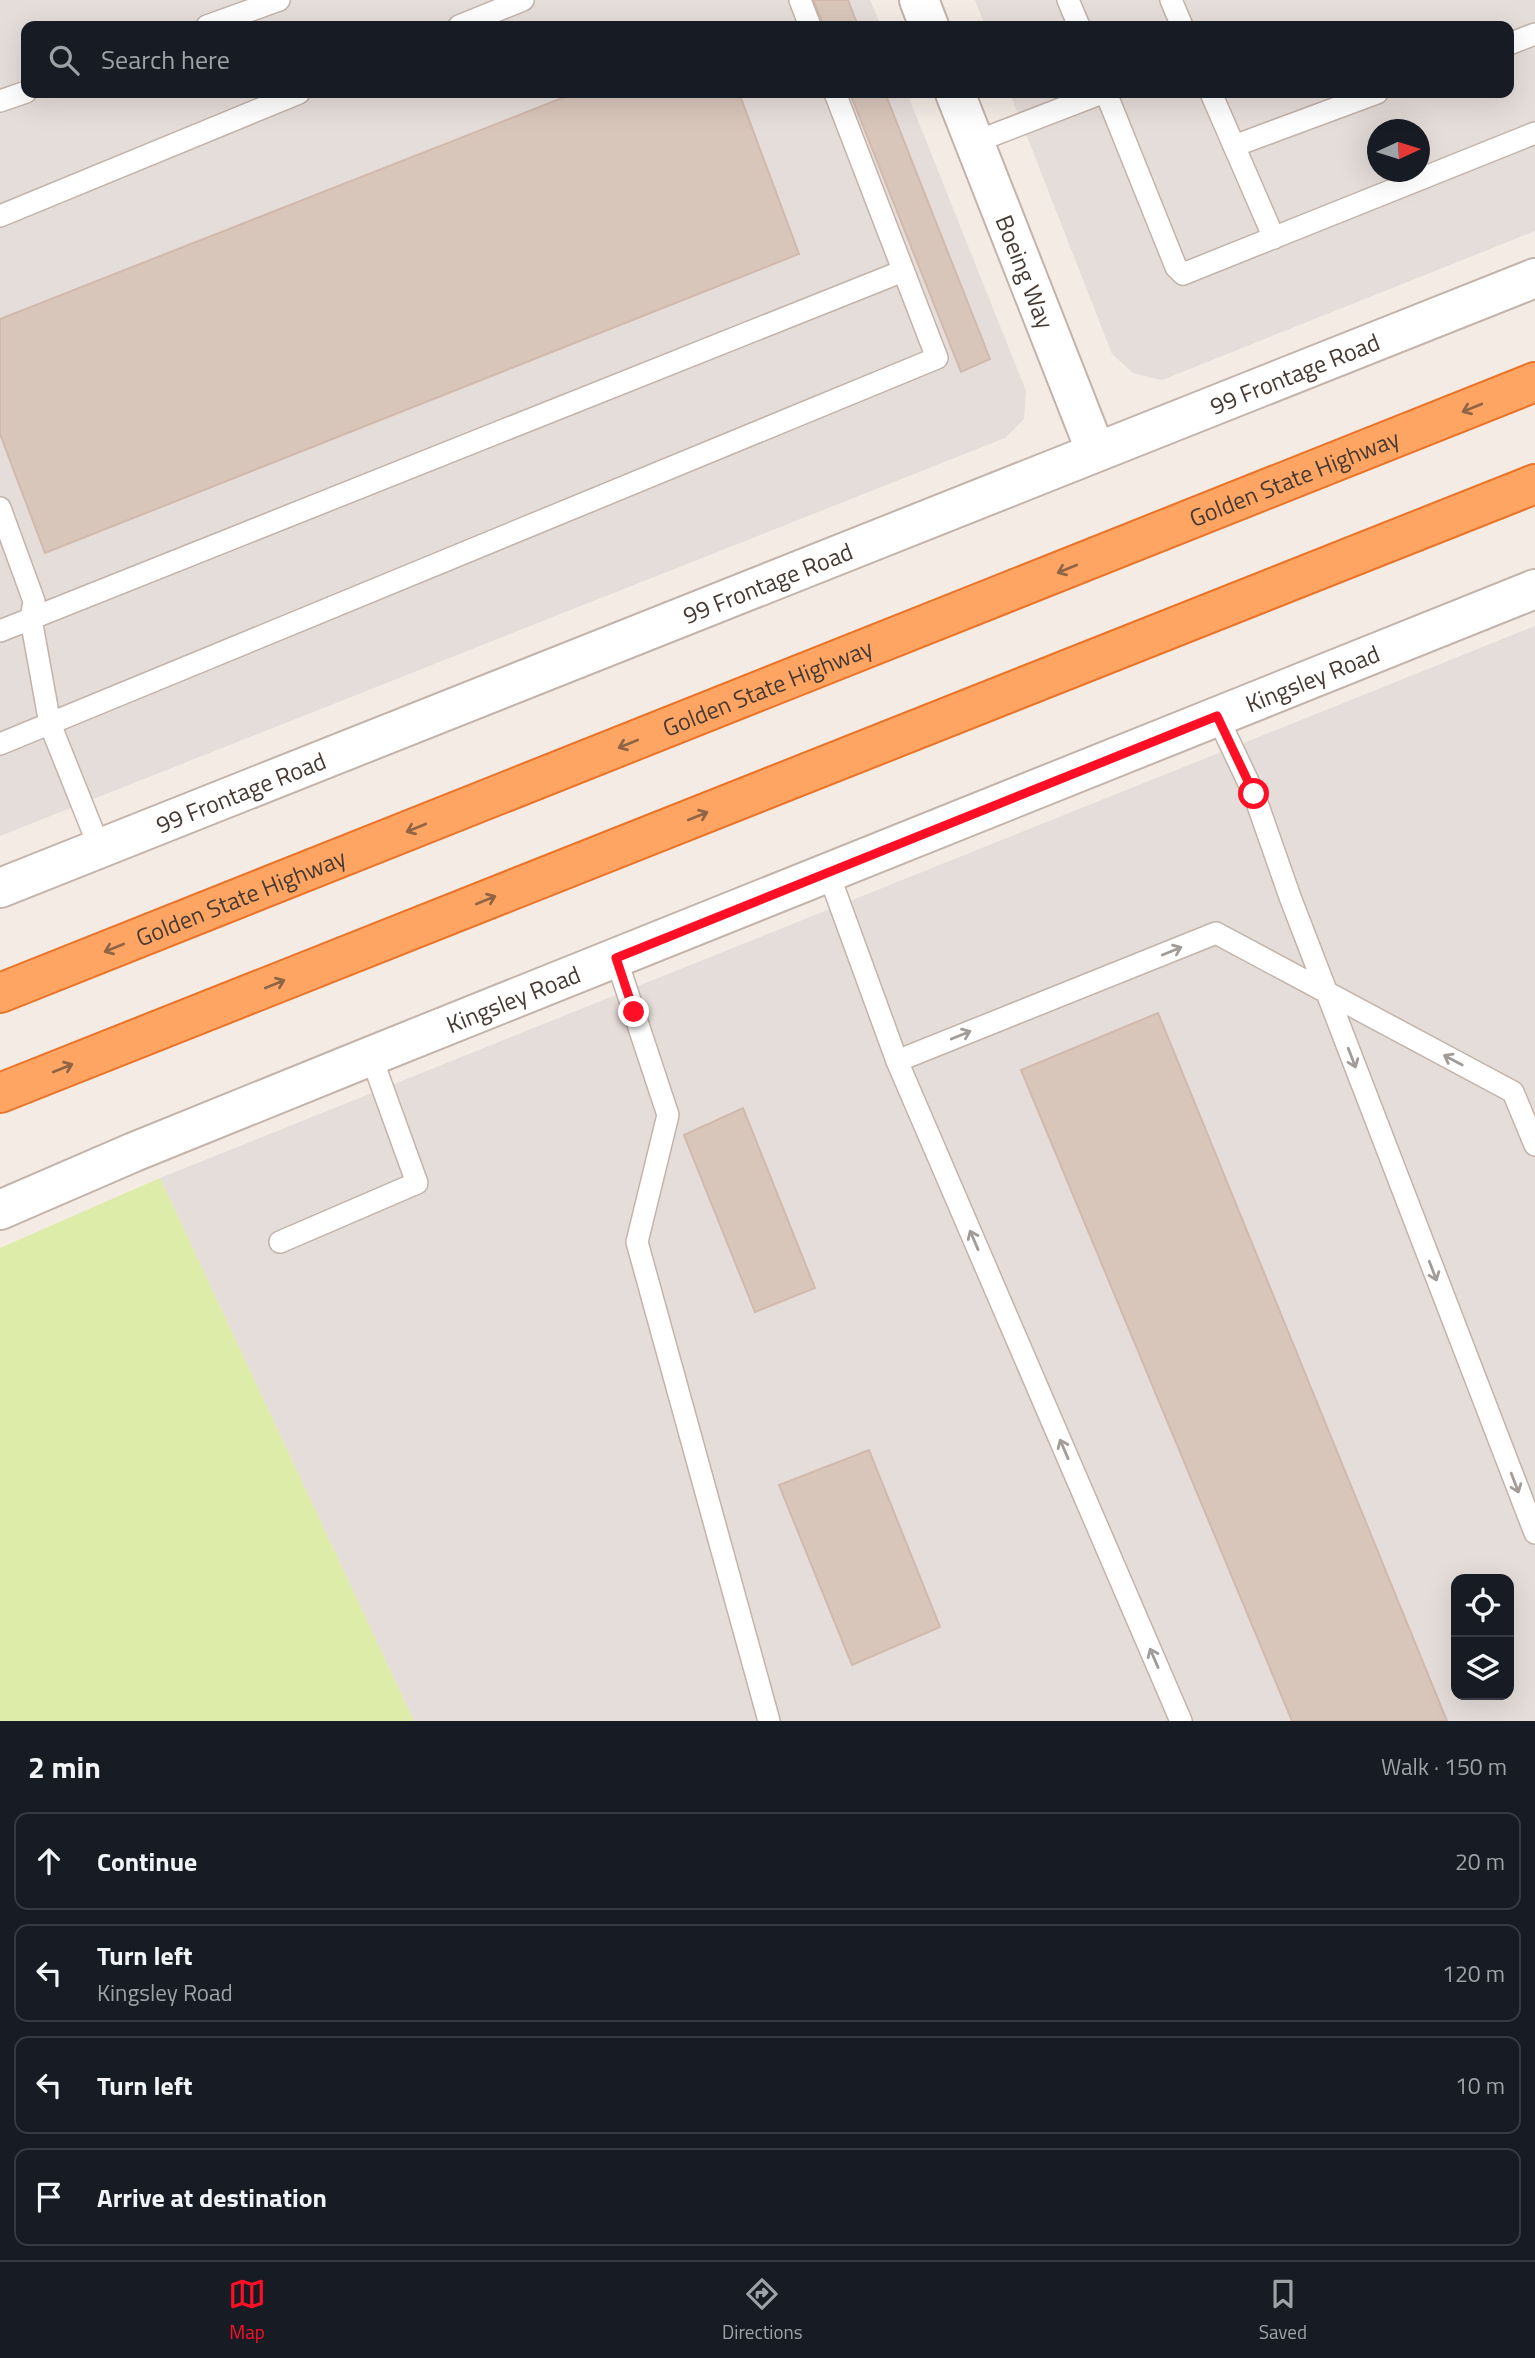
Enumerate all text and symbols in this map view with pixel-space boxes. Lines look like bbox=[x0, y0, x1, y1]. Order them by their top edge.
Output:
search box bbox=[21, 21, 1514, 98]
text: Search here bbox=[101, 40, 230, 79]
icon: search bbox=[45, 41, 83, 79]
north arrow bbox=[1367, 119, 1430, 182]
street label: Boeing Way bbox=[987, 209, 1064, 334]
street label: 99 Frontage Road bbox=[1204, 324, 1385, 424]
one-way arrow bbox=[1461, 402, 1483, 415]
street label: Golden State Highway bbox=[1184, 420, 1405, 536]
street label: 99 Frontage Road bbox=[677, 533, 858, 633]
one-way arrow bbox=[1056, 564, 1078, 577]
street label: Golden State Highway bbox=[657, 629, 878, 746]
street label: Kingsley Road bbox=[1240, 635, 1385, 721]
one-way arrow bbox=[617, 738, 639, 751]
street label: 99 Frontage Road bbox=[150, 742, 331, 842]
route start bbox=[1238, 778, 1269, 809]
one-way arrow bbox=[686, 809, 708, 822]
one-way arrow bbox=[406, 823, 428, 836]
street label: Golden State Highway bbox=[130, 839, 351, 955]
one-way arrow bbox=[475, 892, 497, 905]
one-way arrow bbox=[103, 943, 125, 956]
one-way arrow bbox=[1160, 943, 1182, 956]
street label: Kingsley Road bbox=[441, 956, 586, 1042]
one-way arrow bbox=[264, 976, 285, 989]
route end bbox=[618, 996, 649, 1027]
one-way arrow bbox=[949, 1028, 971, 1041]
one-way arrow bbox=[1347, 1047, 1359, 1069]
one-way arrow bbox=[1443, 1053, 1464, 1067]
one-way arrow bbox=[52, 1060, 74, 1073]
one-way arrow bbox=[967, 1230, 980, 1251]
one-way arrow bbox=[1428, 1259, 1441, 1281]
one-way arrow bbox=[1057, 1439, 1070, 1460]
one-way arrow bbox=[1510, 1472, 1523, 1493]
map controls bbox=[1451, 1574, 1514, 1700]
button: locate bbox=[1451, 1574, 1514, 1637]
button: layers bbox=[1451, 1637, 1514, 1700]
one-way arrow bbox=[1146, 1648, 1159, 1670]
text: 2 min bbox=[28, 1744, 101, 1790]
text: Walk · 150 m bbox=[1381, 1749, 1507, 1784]
icon: ahead bbox=[30, 1842, 68, 1880]
text: Continue bbox=[97, 1842, 197, 1881]
text: 20 m bbox=[1455, 1844, 1505, 1879]
text: Turn left bbox=[97, 1936, 192, 1975]
icon: left bbox=[30, 1954, 68, 1992]
text: 120 m bbox=[1442, 1956, 1505, 1991]
text: Kingsley Road bbox=[97, 1975, 233, 2010]
icon: left bbox=[30, 2066, 68, 2104]
text: Turn left bbox=[97, 2066, 192, 2105]
text: 10 m bbox=[1455, 2068, 1505, 2103]
icon: arrive bbox=[30, 2178, 68, 2216]
text: Arrive at destination bbox=[97, 2178, 327, 2217]
tab: Map bbox=[228, 2275, 266, 2346]
tab: Directions bbox=[722, 2275, 803, 2346]
tab: Saved bbox=[1259, 2275, 1307, 2346]

